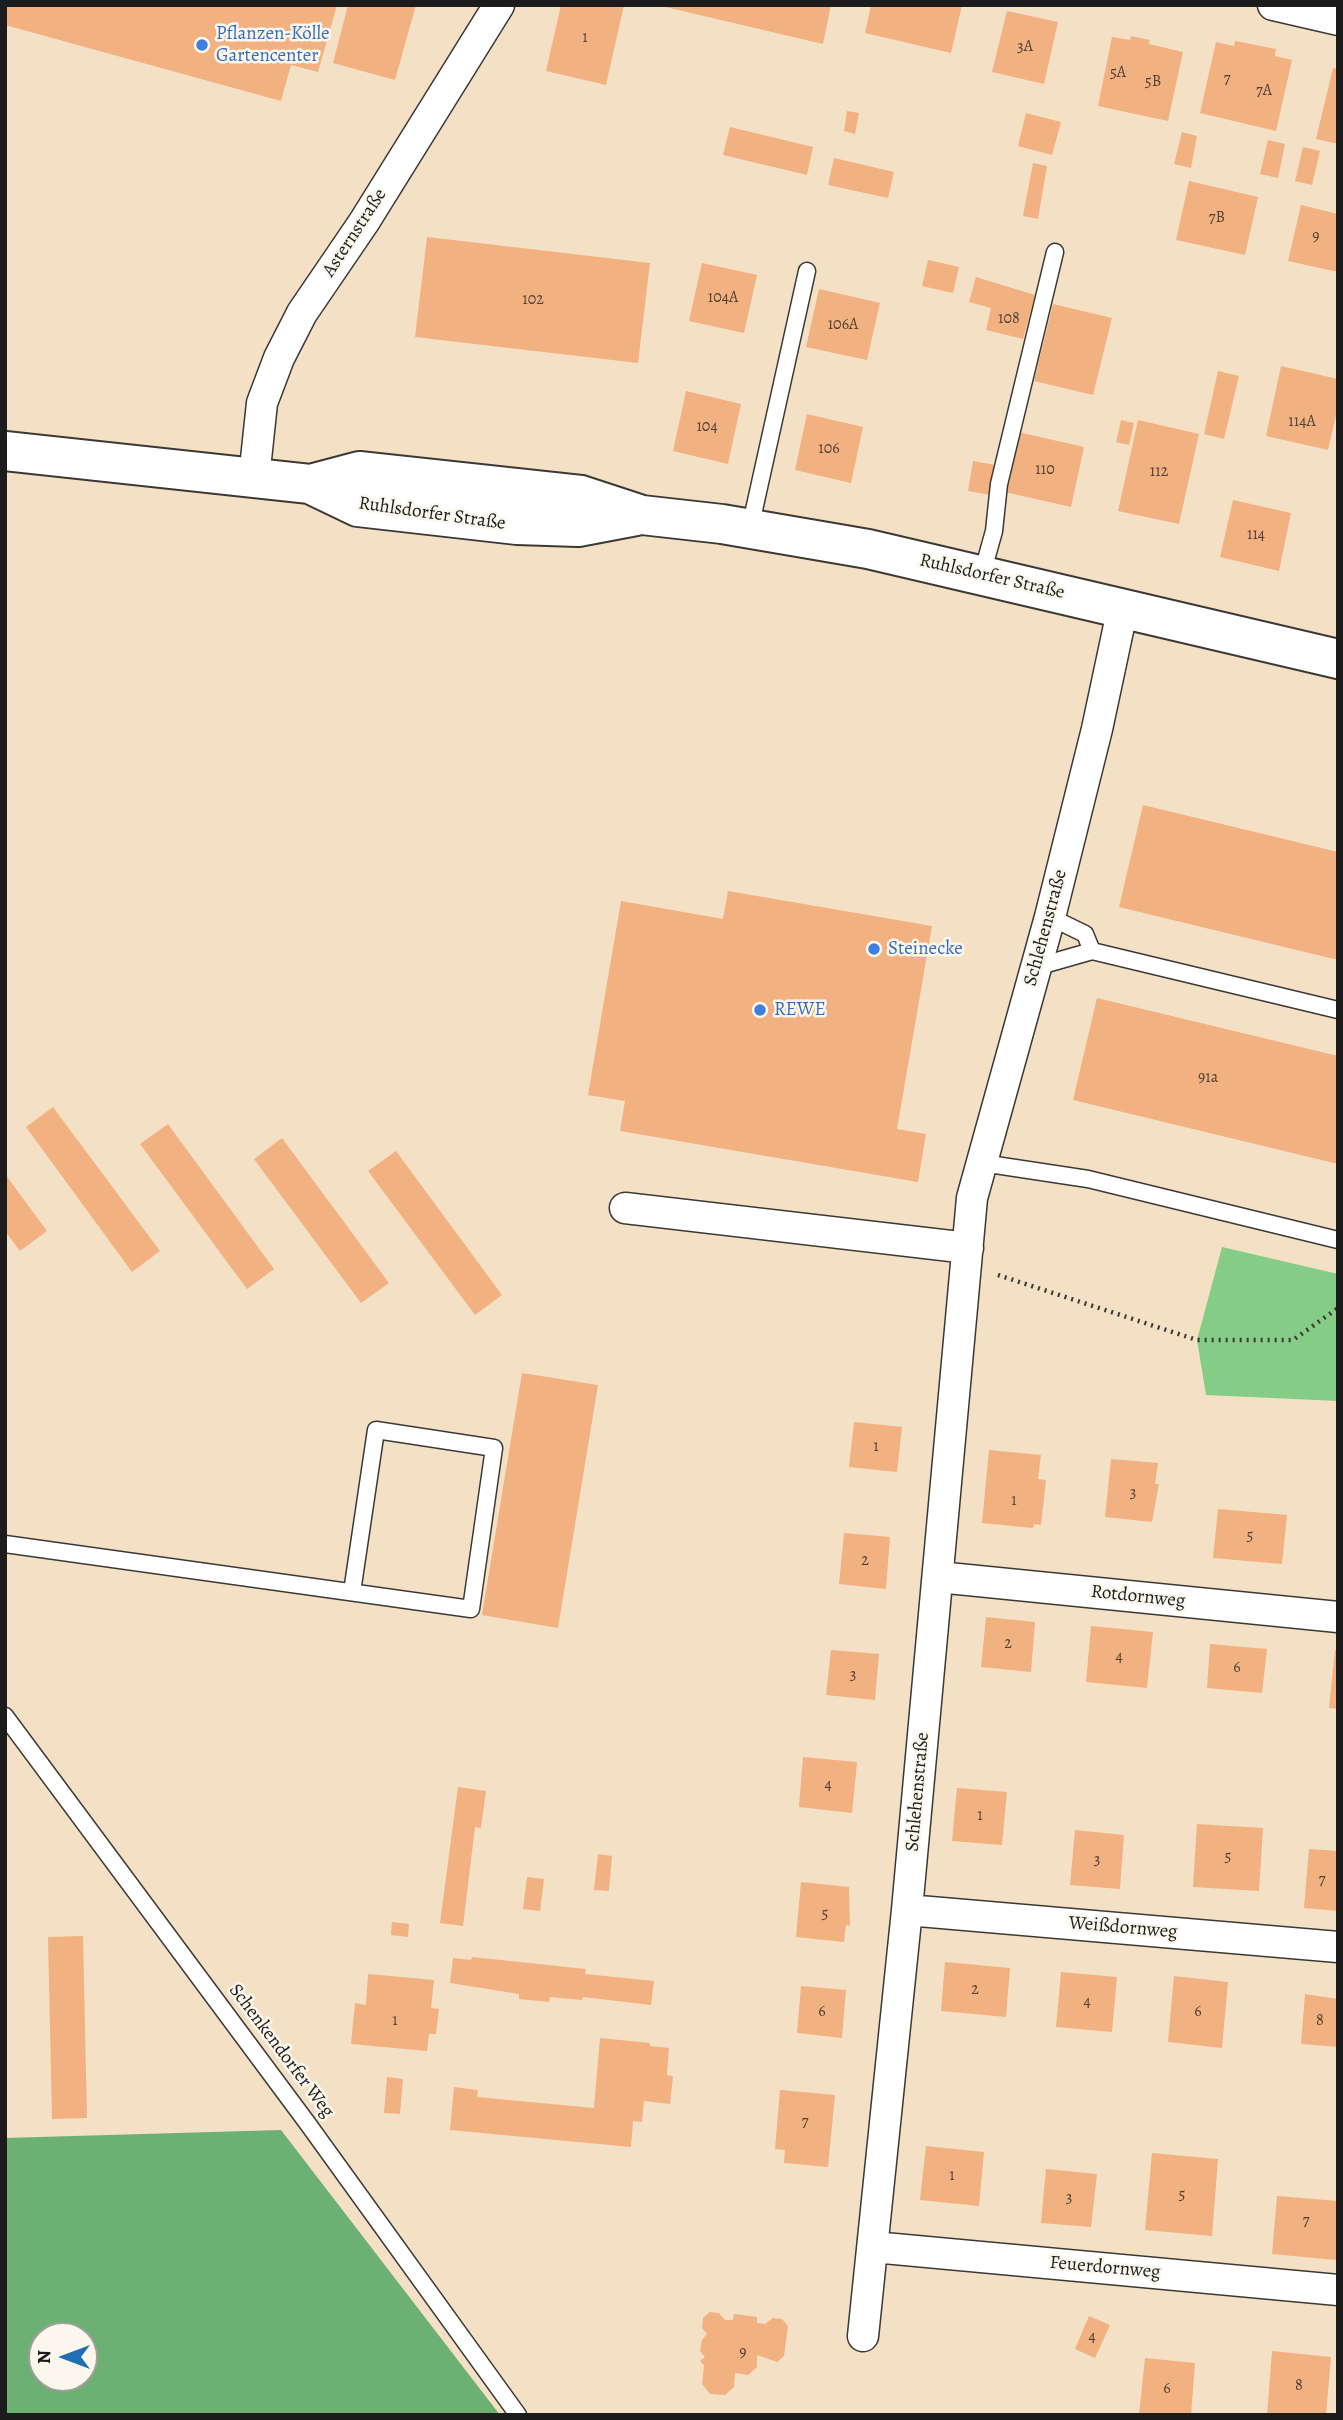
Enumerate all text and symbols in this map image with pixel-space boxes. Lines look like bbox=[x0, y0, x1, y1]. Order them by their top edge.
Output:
place label: Pflanzen-Kölle Gartencenter bbox=[216, 23, 330, 67]
house number: 1 bbox=[582, 28, 588, 48]
marker: Pflanzen-Kölle Gartencenter bbox=[194, 37, 210, 53]
house number: 3A bbox=[1017, 37, 1033, 57]
house number: 5A bbox=[1110, 63, 1126, 83]
house number: 7 bbox=[1224, 69, 1230, 89]
house number: 5B bbox=[1145, 72, 1161, 92]
house number: 7A bbox=[1256, 81, 1272, 101]
street label: Asternstraße bbox=[318, 185, 392, 281]
house number: 7B bbox=[1209, 208, 1225, 228]
house number: 9 bbox=[1312, 227, 1320, 247]
house number: 104A bbox=[708, 288, 738, 308]
house number: 102 bbox=[522, 290, 544, 310]
house number: 108 bbox=[998, 309, 1020, 329]
house number: 106A bbox=[828, 315, 858, 335]
house number: 114A bbox=[1288, 412, 1316, 432]
house number: 104 bbox=[696, 417, 718, 437]
house number: 106 bbox=[818, 439, 840, 459]
house number: 110 bbox=[1035, 460, 1055, 480]
house number: 112 bbox=[1150, 462, 1168, 482]
street label: Ruhlsdorfer Straße bbox=[357, 492, 507, 536]
house number: 114 bbox=[1247, 525, 1265, 545]
street label: Ruhlsdorfer Straße bbox=[917, 549, 1067, 605]
street label: Schlehenstraße bbox=[1019, 867, 1073, 989]
place label: Steinecke bbox=[888, 938, 963, 960]
marker: Steinecke bbox=[866, 941, 882, 957]
place label: REWE bbox=[774, 999, 826, 1021]
marker: REWE bbox=[752, 1002, 768, 1018]
house number: 91a bbox=[1198, 1068, 1218, 1088]
house number: 1 bbox=[873, 1437, 879, 1457]
house number: 3 bbox=[1130, 1483, 1136, 1503]
house number: 1 bbox=[1011, 1491, 1017, 1511]
house number: 5 bbox=[1247, 1526, 1253, 1546]
house number: 2 bbox=[861, 1551, 869, 1571]
street label: Rotdornweg bbox=[1090, 1581, 1186, 1613]
house number: 2 bbox=[1004, 1634, 1012, 1654]
house number: 4 bbox=[1115, 1647, 1123, 1667]
house number: 6 bbox=[1233, 1658, 1241, 1678]
house number: 3 bbox=[850, 1665, 856, 1685]
street label: Schlehenstraße bbox=[901, 1731, 935, 1853]
house number: 4 bbox=[824, 1775, 832, 1795]
house number: 1 bbox=[977, 1806, 983, 1826]
house number: 5 bbox=[1225, 1847, 1231, 1867]
house number: 3 bbox=[1094, 1850, 1100, 1870]
house number: 7 bbox=[1319, 1870, 1325, 1890]
house number: 5 bbox=[822, 1904, 828, 1924]
street label: Weißdornweg bbox=[1068, 1912, 1178, 1944]
street label: Schenkendorfer Weg bbox=[223, 1980, 339, 2122]
house number: 2 bbox=[971, 1980, 979, 2000]
house number: 4 bbox=[1083, 1992, 1091, 2012]
house number: 6 bbox=[818, 2002, 826, 2022]
house number: 6 bbox=[1194, 2002, 1202, 2022]
house number: 1 bbox=[392, 2011, 398, 2031]
house number: 8 bbox=[1316, 2011, 1324, 2031]
house number: 7 bbox=[802, 2112, 808, 2132]
house number: 1 bbox=[949, 2166, 955, 2186]
house number: 5 bbox=[1179, 2185, 1185, 2205]
house number: 3 bbox=[1066, 2188, 1072, 2208]
house number: 7 bbox=[1303, 2211, 1309, 2231]
street label: Feuerdornweg bbox=[1049, 2252, 1161, 2284]
north arrow bbox=[28, 2322, 98, 2392]
house number: 4 bbox=[1088, 2327, 1096, 2347]
house number: 9 bbox=[739, 2343, 747, 2363]
text: N bbox=[31, 2350, 57, 2364]
house number: 8 bbox=[1295, 2376, 1303, 2396]
house number: 6 bbox=[1163, 2379, 1171, 2399]

